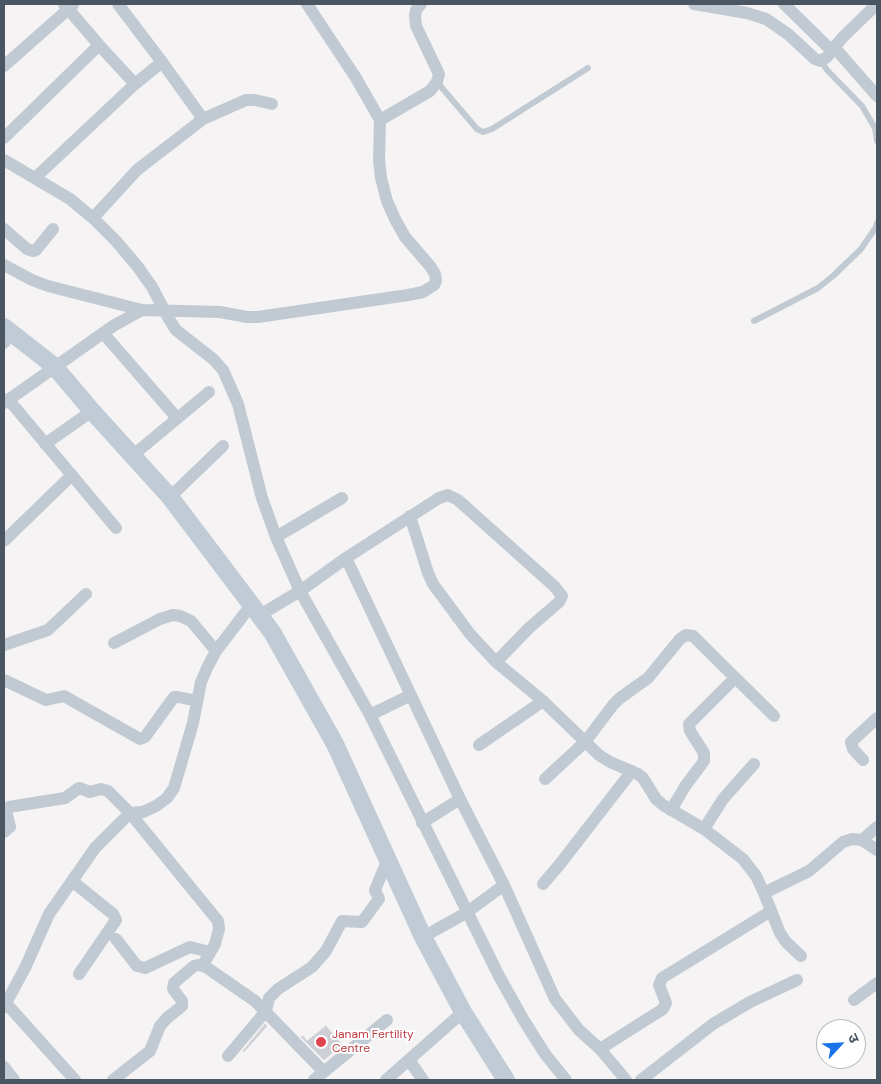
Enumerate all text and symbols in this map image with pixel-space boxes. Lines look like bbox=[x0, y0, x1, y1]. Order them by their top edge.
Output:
north arrow bbox=[816, 1019, 866, 1069]
place label: Janam Fertility Centre bbox=[332, 1028, 414, 1056]
text: उ bbox=[844, 1031, 864, 1046]
marker: Janam Fertility Centre bbox=[314, 1035, 328, 1049]

